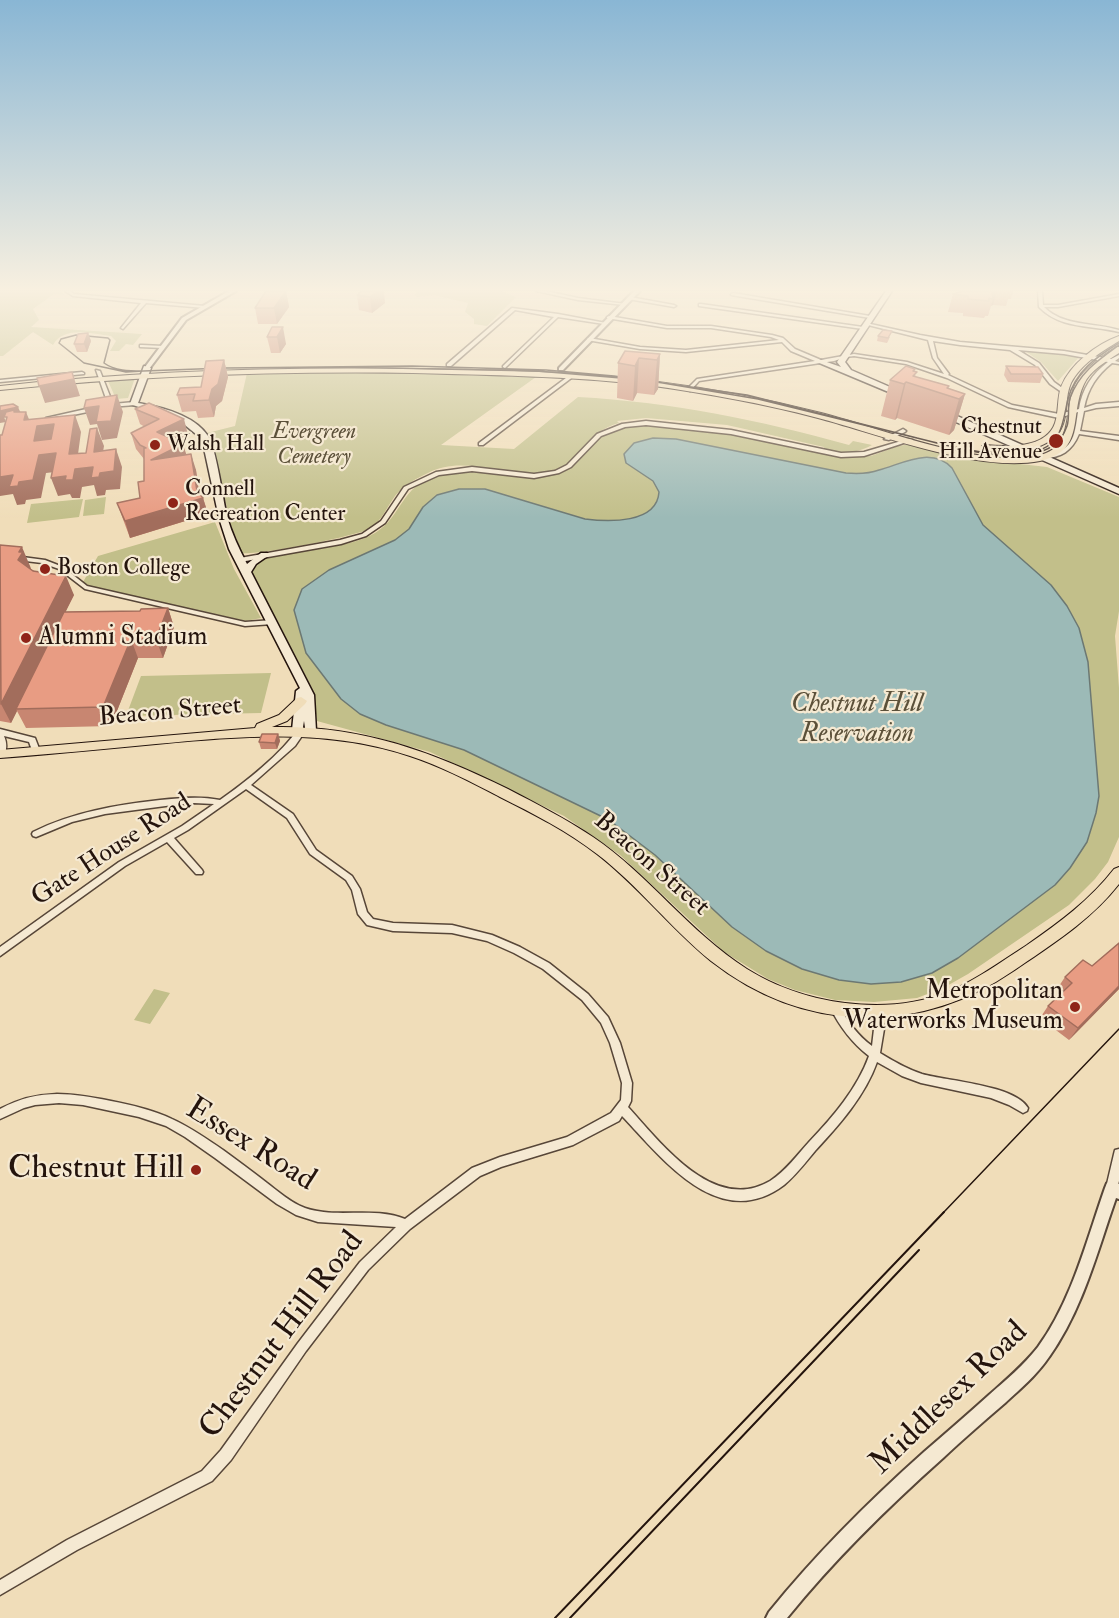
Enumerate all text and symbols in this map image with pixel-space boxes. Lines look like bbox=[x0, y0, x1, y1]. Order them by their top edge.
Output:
place label: Chestnut Hill Avenue bbox=[939, 415, 1042, 466]
park label: Evergreen Cemetery bbox=[272, 420, 356, 472]
place label: Walsh Hall bbox=[167, 432, 264, 458]
marker: Chestnut Hill Avenue bbox=[1047, 432, 1065, 450]
marker: Walsh Hall bbox=[148, 438, 162, 452]
place label: Connell Recreation Center bbox=[185, 477, 346, 528]
marker: Connell Recreation Center bbox=[166, 496, 180, 510]
place label: Boston College bbox=[57, 556, 190, 582]
marker: Boston College bbox=[38, 562, 52, 576]
place label: Alumni Stadium bbox=[38, 622, 207, 654]
marker: Alumni Stadium bbox=[19, 631, 33, 645]
park label: Chestnut Hill Reservation bbox=[791, 689, 923, 750]
street label: Beacon Street bbox=[97, 691, 243, 735]
street label: Gate House Road bbox=[26, 788, 198, 914]
street label: Beacon Street bbox=[587, 806, 715, 924]
place label: Metropolitan Waterworks Museum bbox=[843, 976, 1063, 1038]
marker: Metropolitan Waterworks Museum bbox=[1068, 1000, 1082, 1014]
street label: Essex Road bbox=[178, 1091, 322, 1201]
place label: Chestnut Hill bbox=[8, 1151, 184, 1189]
marker: Chestnut Hill bbox=[189, 1163, 203, 1177]
street label: Chestnut Hill Road bbox=[193, 1225, 373, 1447]
street label: Middlesex Road bbox=[863, 1314, 1037, 1484]

